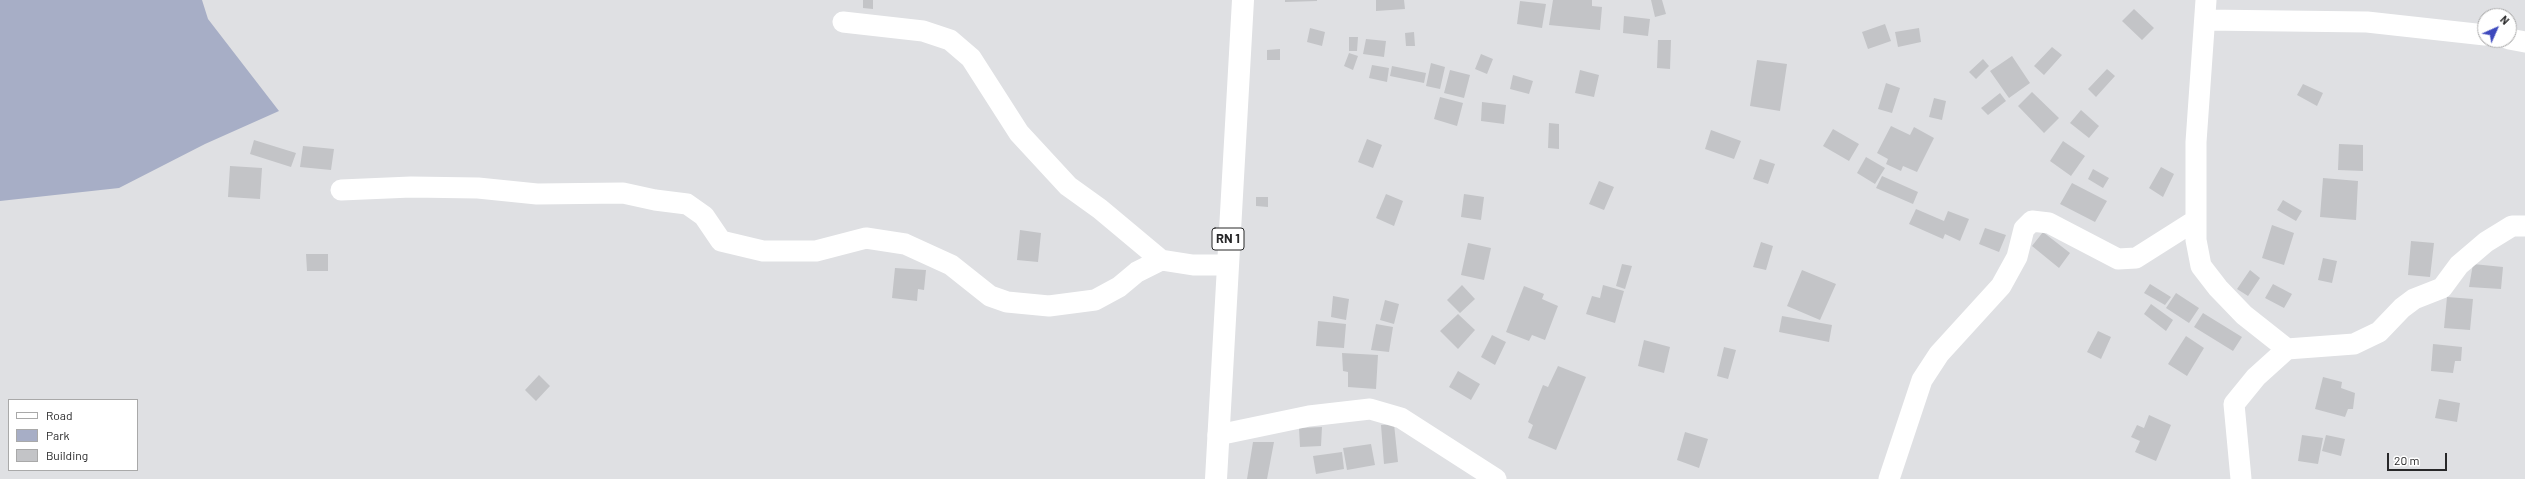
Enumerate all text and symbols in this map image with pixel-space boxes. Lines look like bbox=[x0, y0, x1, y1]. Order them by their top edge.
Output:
north arrow bbox=[2477, 8, 2517, 48]
text: N bbox=[2498, 13, 2512, 27]
road number: RN 1 bbox=[1212, 228, 1244, 250]
legend bbox=[8, 399, 138, 471]
text: Road bbox=[46, 408, 73, 422]
text: Park bbox=[46, 428, 70, 442]
scale bar bbox=[2389, 445, 2449, 471]
text: Building bbox=[46, 448, 88, 462]
text: 20 m bbox=[2394, 453, 2420, 467]

